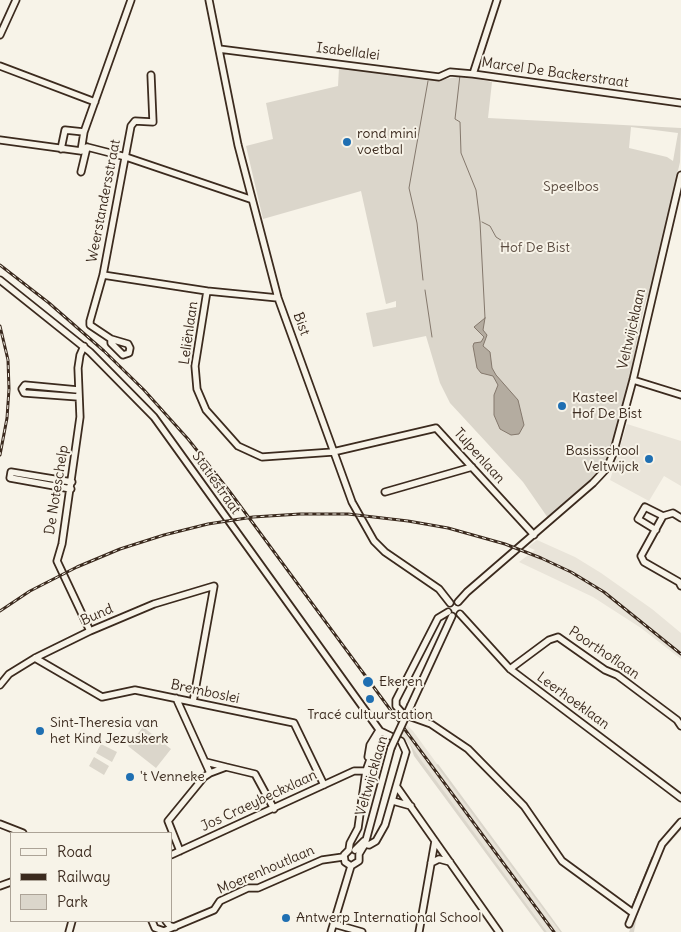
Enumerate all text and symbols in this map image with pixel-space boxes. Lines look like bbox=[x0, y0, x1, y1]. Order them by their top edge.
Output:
street label: Isabellalei bbox=[315, 40, 381, 64]
street label: Marcel De Backerstraat bbox=[480, 54, 630, 92]
place label: rond mini voetbal bbox=[357, 126, 417, 158]
marker: rond mini voetbal bbox=[341, 136, 353, 148]
street label: Weerstandersstraat bbox=[84, 138, 124, 264]
park label: Speelbos bbox=[543, 179, 599, 195]
park label: Hof De Bist bbox=[500, 240, 570, 256]
street label: Veltwijcklaan bbox=[615, 287, 649, 371]
street label: Leliënlaan bbox=[176, 300, 202, 366]
street label: Bist bbox=[289, 310, 313, 338]
place label: Kasteel Hof De Bist bbox=[572, 390, 642, 422]
marker: Kasteel Hof De Bist bbox=[556, 400, 568, 412]
street label: Tulpenlaan bbox=[450, 425, 508, 487]
place label: Basisschool Veltwijck bbox=[566, 443, 639, 476]
street label: De Noteschelp bbox=[42, 444, 72, 536]
street label: Statiestraat bbox=[188, 448, 244, 518]
marker: Basisschool Veltwijck bbox=[643, 453, 655, 465]
street label: Bund bbox=[78, 600, 116, 630]
street label: Poorthoflaan bbox=[565, 623, 643, 683]
street label: Leerhoeklaan bbox=[533, 669, 613, 733]
place label: Ekeren bbox=[379, 674, 423, 690]
marker: Ekeren bbox=[361, 675, 375, 689]
street label: Bremboslei bbox=[169, 676, 241, 708]
marker: Tracé cultuurstation bbox=[364, 693, 376, 705]
place label: Tracé cultuurstation bbox=[307, 707, 433, 723]
place label: Sint-Theresia van het Kind Jezuskerk bbox=[50, 715, 168, 748]
marker: Sint-Theresia van het Kind Jezuskerk bbox=[34, 725, 46, 737]
street label: Veltwijcklaan bbox=[353, 734, 391, 818]
street label: Jos Craeybeckxlaan bbox=[198, 767, 320, 835]
place label: 't Venneke bbox=[140, 769, 205, 785]
marker: 't Venneke bbox=[124, 771, 136, 783]
legend bbox=[10, 832, 172, 922]
text: Road bbox=[57, 842, 92, 861]
street label: Moerenhoutlaan bbox=[215, 842, 317, 898]
text: Railway bbox=[57, 867, 111, 886]
text: Park bbox=[57, 892, 88, 911]
place label: Antwerp International School bbox=[296, 910, 481, 926]
marker: Antwerp International School bbox=[280, 912, 292, 924]

